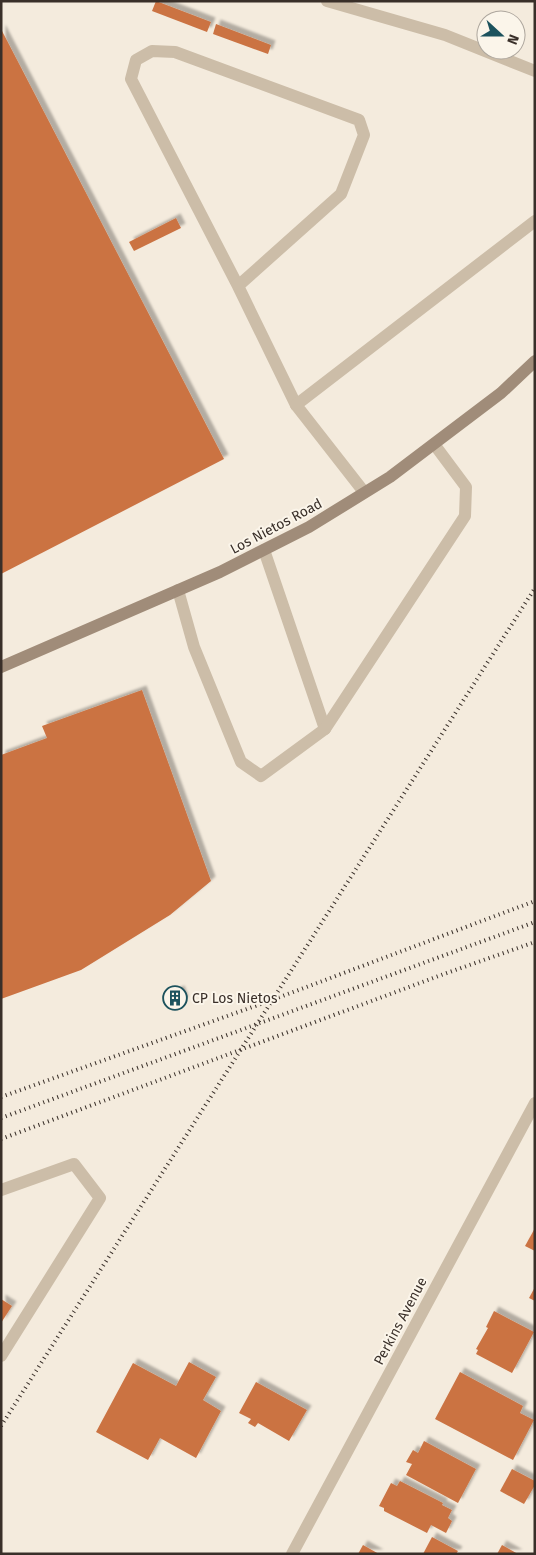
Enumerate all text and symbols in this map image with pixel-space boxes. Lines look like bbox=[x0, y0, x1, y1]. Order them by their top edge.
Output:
north arrow bbox=[476, 10, 526, 60]
text: N bbox=[503, 32, 522, 47]
street label: Los Nietos Road bbox=[227, 495, 325, 558]
building icon: CP Los Nietos bbox=[162, 985, 188, 1011]
place label: CP Los Nietos bbox=[192, 990, 278, 1007]
street label: Perkins Avenue bbox=[370, 1275, 431, 1368]

